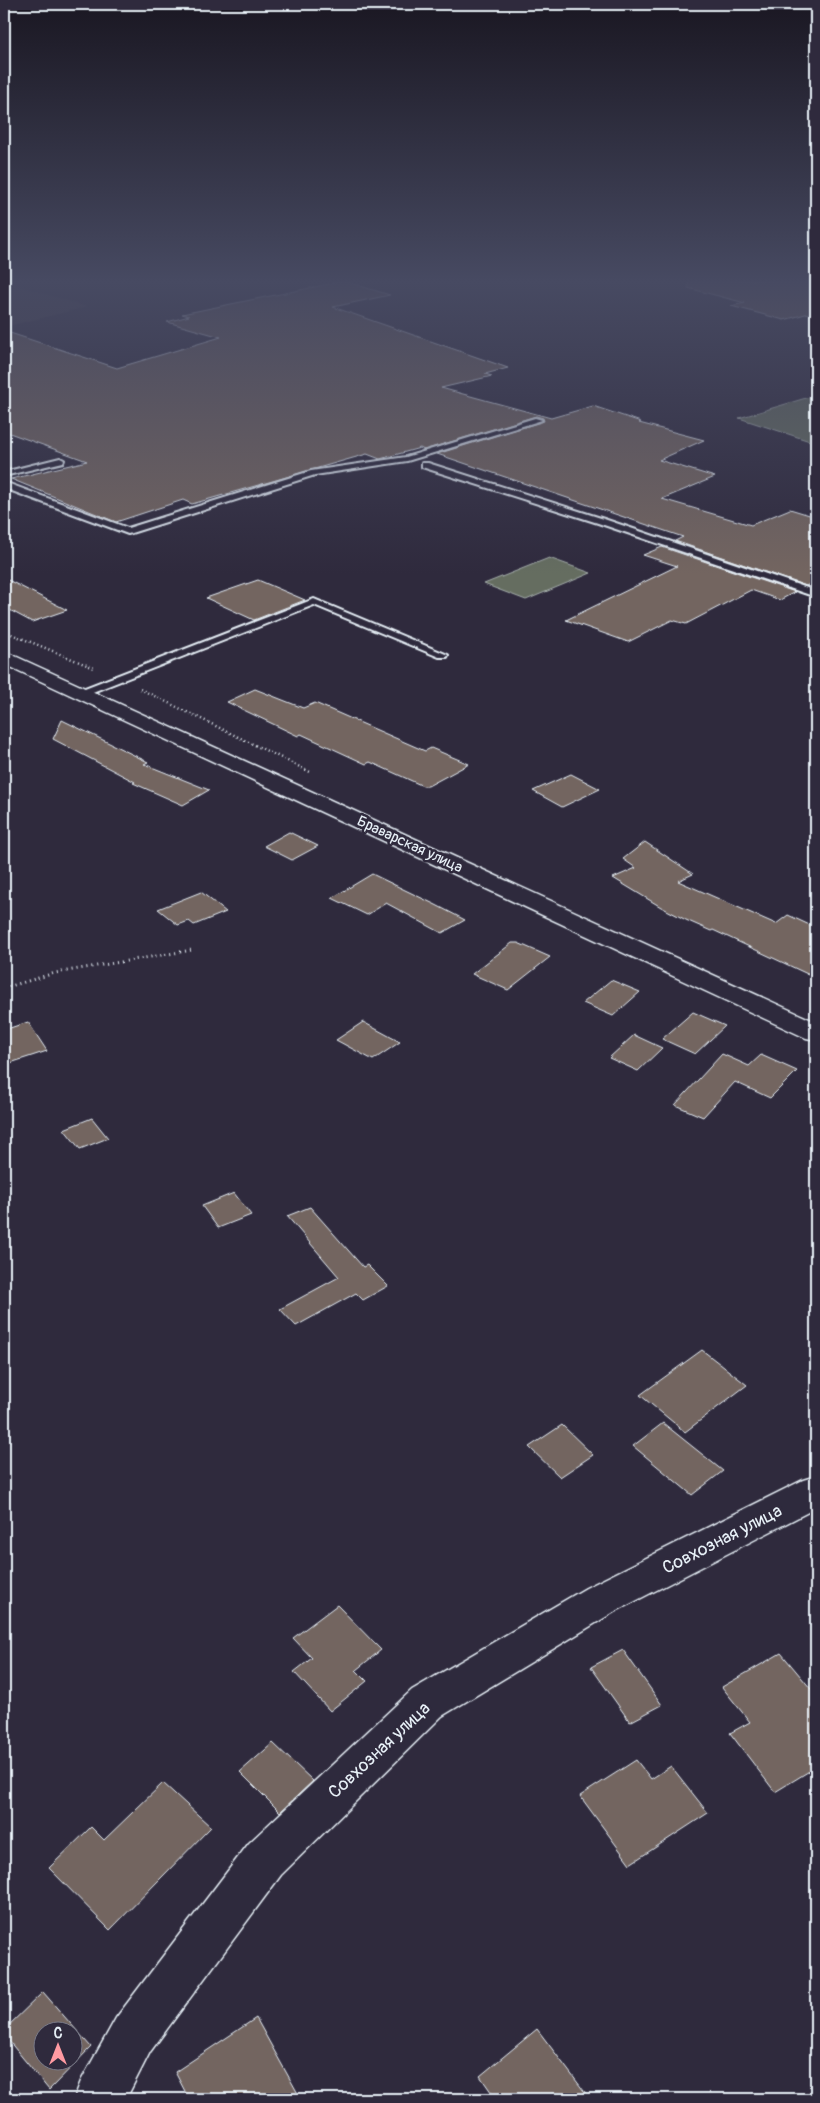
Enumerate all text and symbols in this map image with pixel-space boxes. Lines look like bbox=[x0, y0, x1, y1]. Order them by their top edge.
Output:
street label: Браварская улица bbox=[354, 812, 466, 877]
street label: Совхозная улица bbox=[658, 1499, 786, 1580]
street label: Совхозная улица bbox=[323, 1697, 435, 1804]
north arrow bbox=[32, 2020, 82, 2070]
text: С bbox=[54, 2025, 63, 2042]

